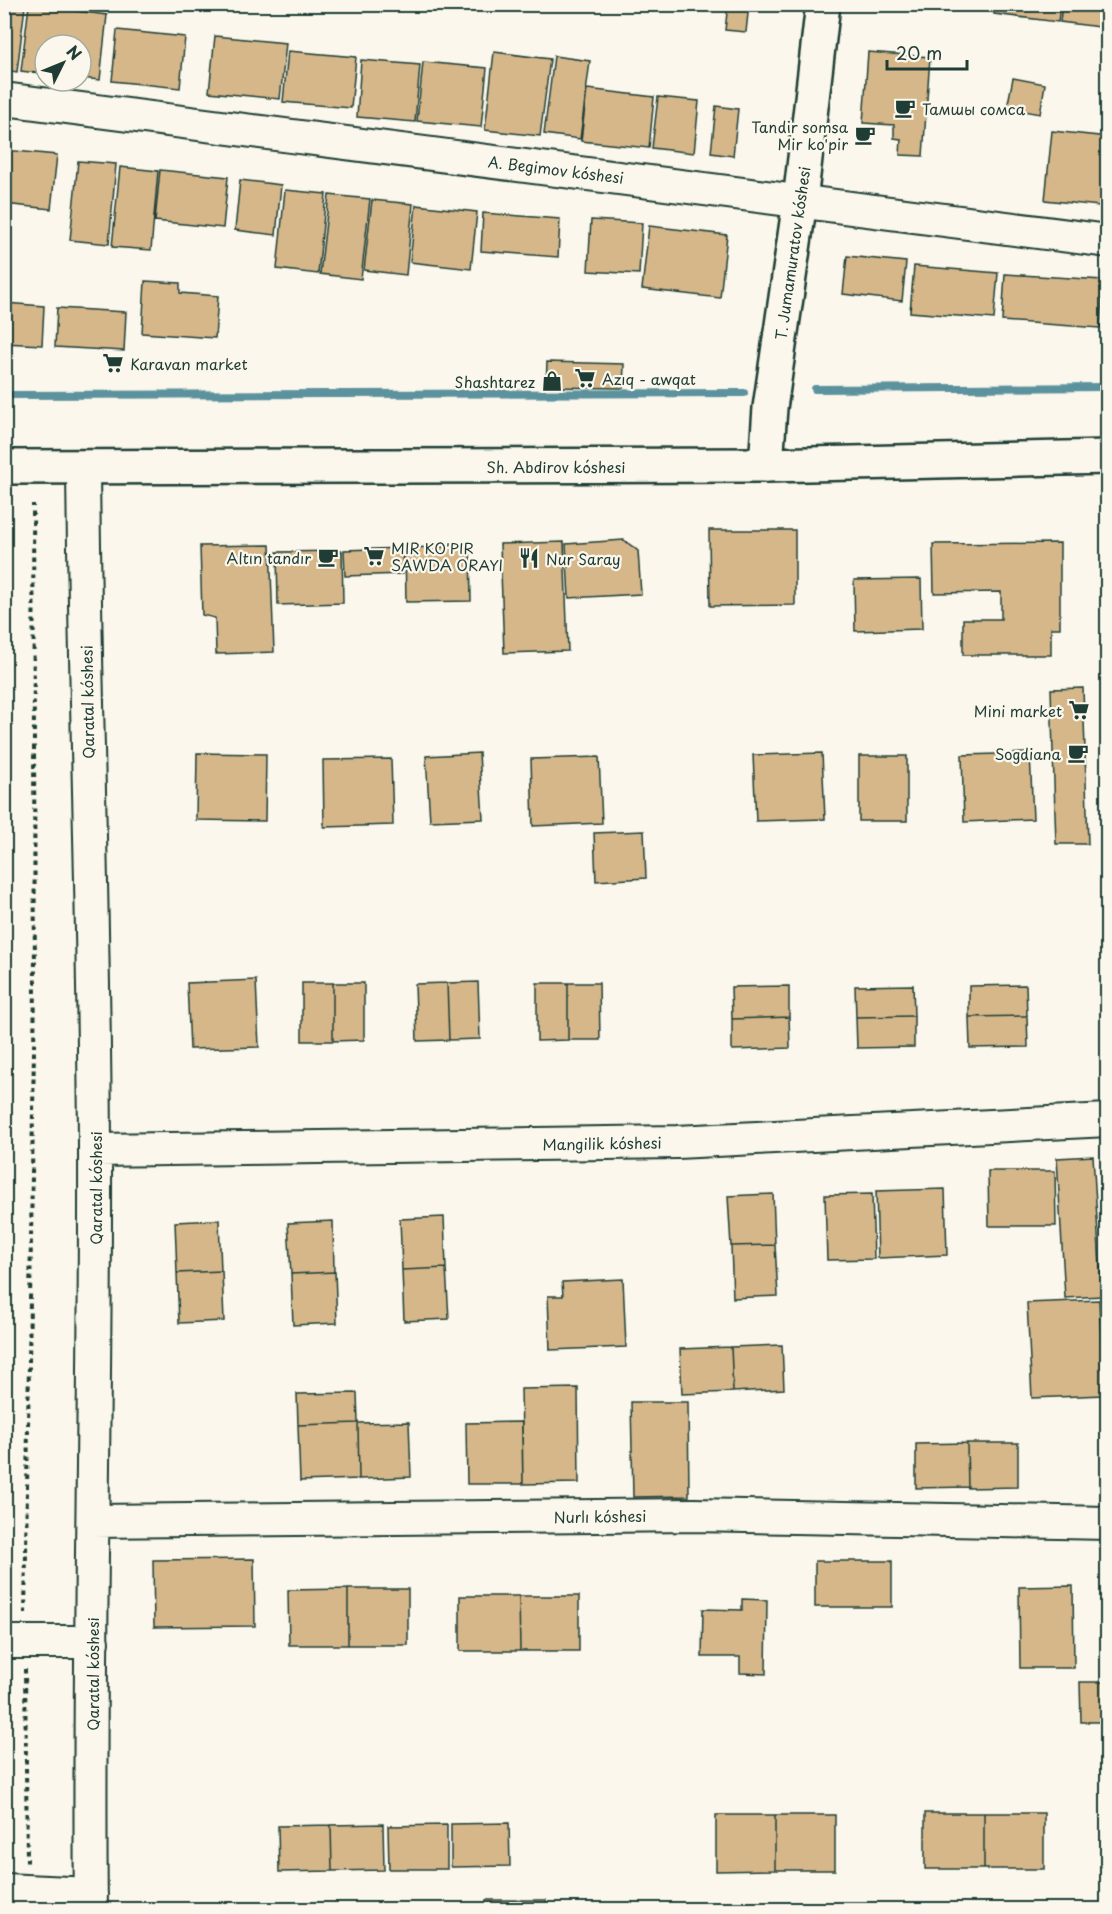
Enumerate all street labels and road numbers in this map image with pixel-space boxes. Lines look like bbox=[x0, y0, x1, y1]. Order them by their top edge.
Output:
street label: A. Begimov kóshesi bbox=[487, 149, 625, 189]
street label: T. Jumamuratov kóshesi bbox=[768, 165, 816, 341]
street label: Sh. Abdirov kóshesi bbox=[487, 455, 625, 478]
street label: Qaratal kóshesi bbox=[75, 645, 99, 759]
street label: Mangilik kóshesi bbox=[542, 1130, 662, 1156]
street label: Qaratal kóshesi bbox=[84, 1131, 107, 1245]
street label: Nurlı kóshesi bbox=[554, 1504, 646, 1528]
street label: Qaratal kóshesi bbox=[81, 1617, 104, 1731]

